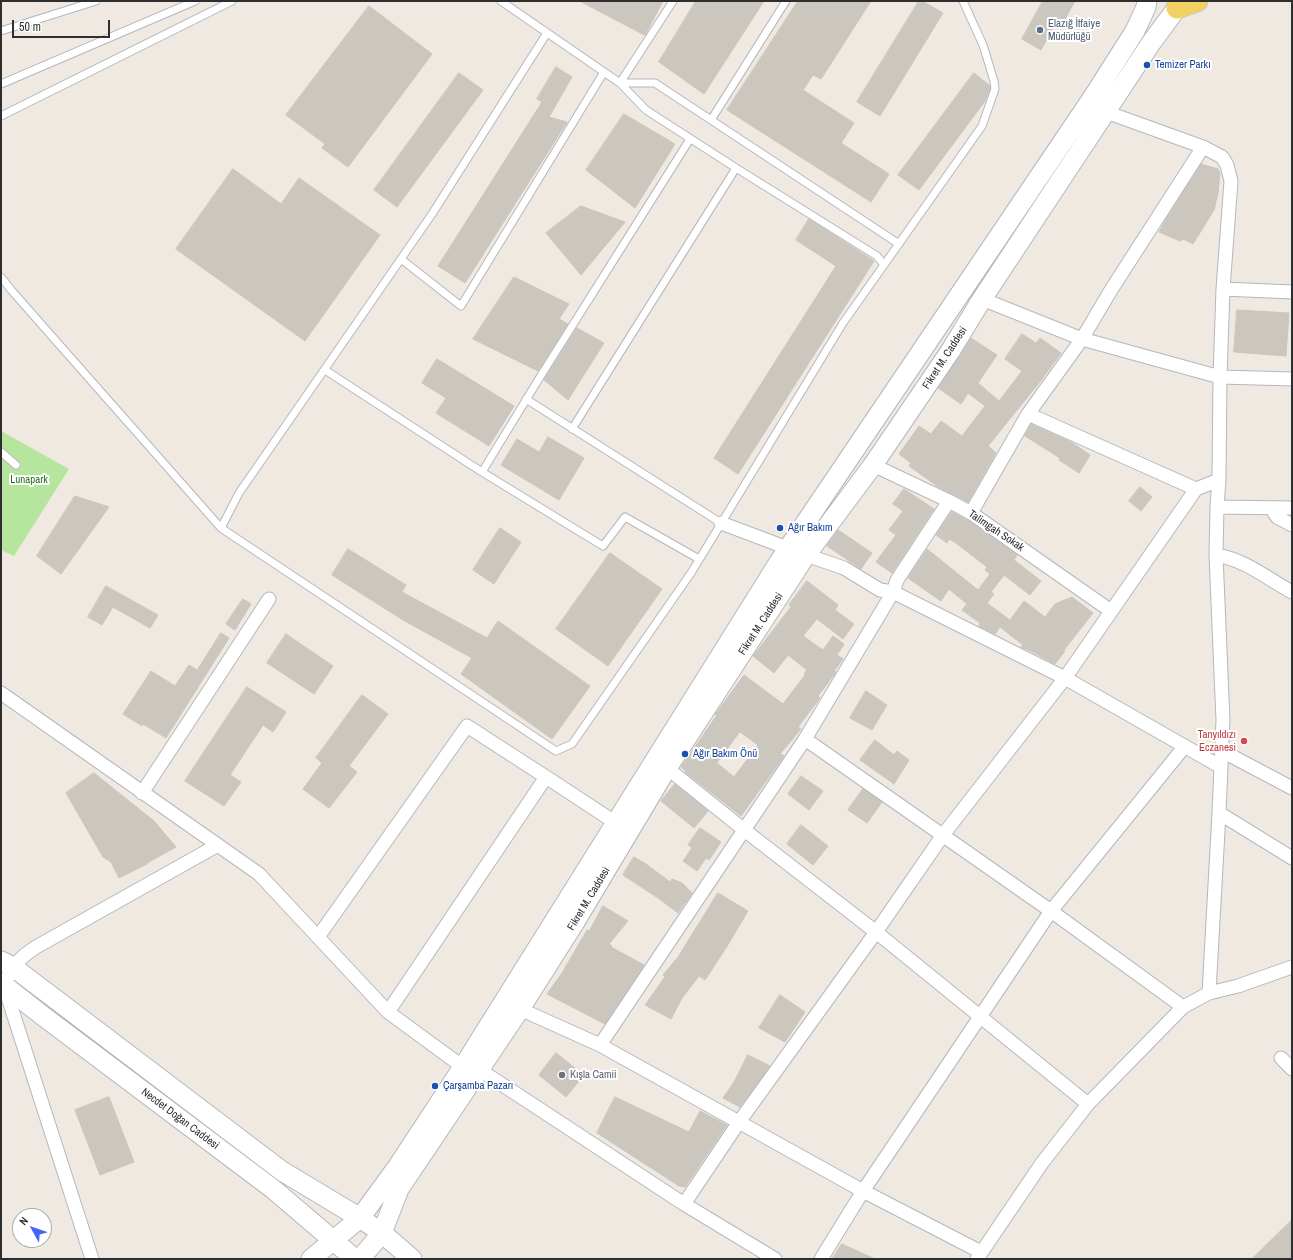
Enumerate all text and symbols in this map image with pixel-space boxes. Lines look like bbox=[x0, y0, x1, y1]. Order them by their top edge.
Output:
scale bar bbox=[14, 12, 112, 38]
place label: Elazığ İtfaiye Müdürlüğü bbox=[1048, 17, 1100, 43]
text: 50 m bbox=[19, 19, 41, 35]
marker: Elazığ İtfaiye Müdürlüğü bbox=[1035, 25, 1045, 35]
place label: Temizer Parkı bbox=[1155, 58, 1211, 72]
marker: Temizer Parkı bbox=[1142, 60, 1152, 70]
street label: Fikret M. Caddesi bbox=[920, 324, 970, 392]
park label: Lunapark bbox=[10, 473, 48, 487]
street label: Talimgah Sokak bbox=[966, 508, 1026, 554]
place label: Ağır Bakım bbox=[788, 521, 833, 535]
marker: Ağır Bakım bbox=[775, 523, 785, 533]
street label: Fikret M. Caddesi bbox=[736, 590, 786, 658]
place label: Tanyıldızı Eczanesi bbox=[1198, 728, 1236, 754]
marker: Tanyıldızı Eczanesi bbox=[1239, 736, 1249, 746]
place label: Ağır Bakım Önü bbox=[693, 747, 757, 761]
marker: Ağır Bakım Önü bbox=[680, 749, 690, 759]
street label: Fikret M. Caddesi bbox=[565, 865, 613, 933]
place label: Kışla Camii bbox=[570, 1068, 617, 1082]
marker: Kışla Camii bbox=[557, 1070, 567, 1080]
place label: Çarşamba Pazarı bbox=[443, 1079, 513, 1093]
marker: Çarşamba Pazarı bbox=[430, 1081, 440, 1091]
street label: Necdet Doğan Caddesi bbox=[139, 1086, 221, 1152]
north arrow bbox=[12, 1208, 52, 1248]
text: N bbox=[16, 1214, 31, 1228]

